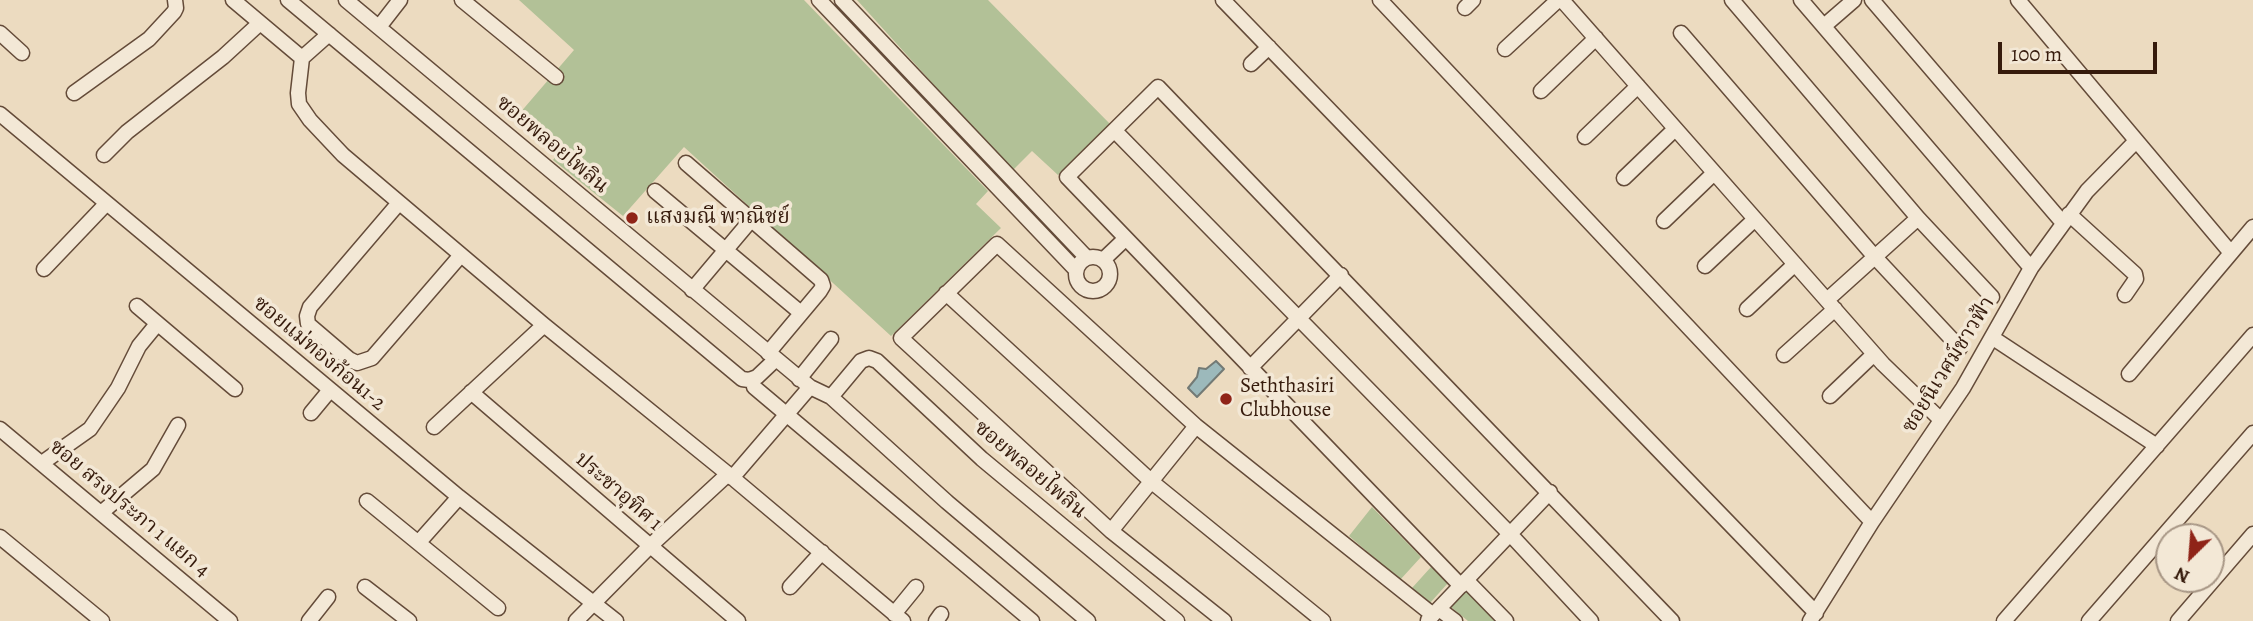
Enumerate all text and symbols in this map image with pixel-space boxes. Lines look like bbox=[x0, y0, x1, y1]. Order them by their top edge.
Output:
scale bar bbox=[2001, 28, 2160, 72]
text: 100 m bbox=[2011, 40, 2062, 68]
street label: ซอยพลอยไพลิน bbox=[491, 91, 613, 199]
place label: แสงมณี พาณิชย์ bbox=[646, 205, 790, 231]
marker: แสงมณี พาณิชย์ bbox=[624, 210, 640, 226]
street label: ซอยแม่ทองก้อน1-2 bbox=[248, 291, 390, 417]
street label: ซอยนิเวศม์ชาวฟ้า bbox=[1897, 292, 2001, 438]
place label: Seththasiri Clubhouse bbox=[1240, 374, 1335, 424]
marker: Seththasiri Clubhouse bbox=[1218, 391, 1234, 407]
street label: ซอยพลอยไพลิน bbox=[969, 416, 1091, 524]
street label: ซอย สรงประภา 1 แยก 4 bbox=[44, 435, 214, 583]
street label: ประชาอุทิศ 1 bbox=[569, 447, 667, 537]
north arrow bbox=[2155, 523, 2225, 593]
text: N bbox=[2170, 561, 2194, 590]

